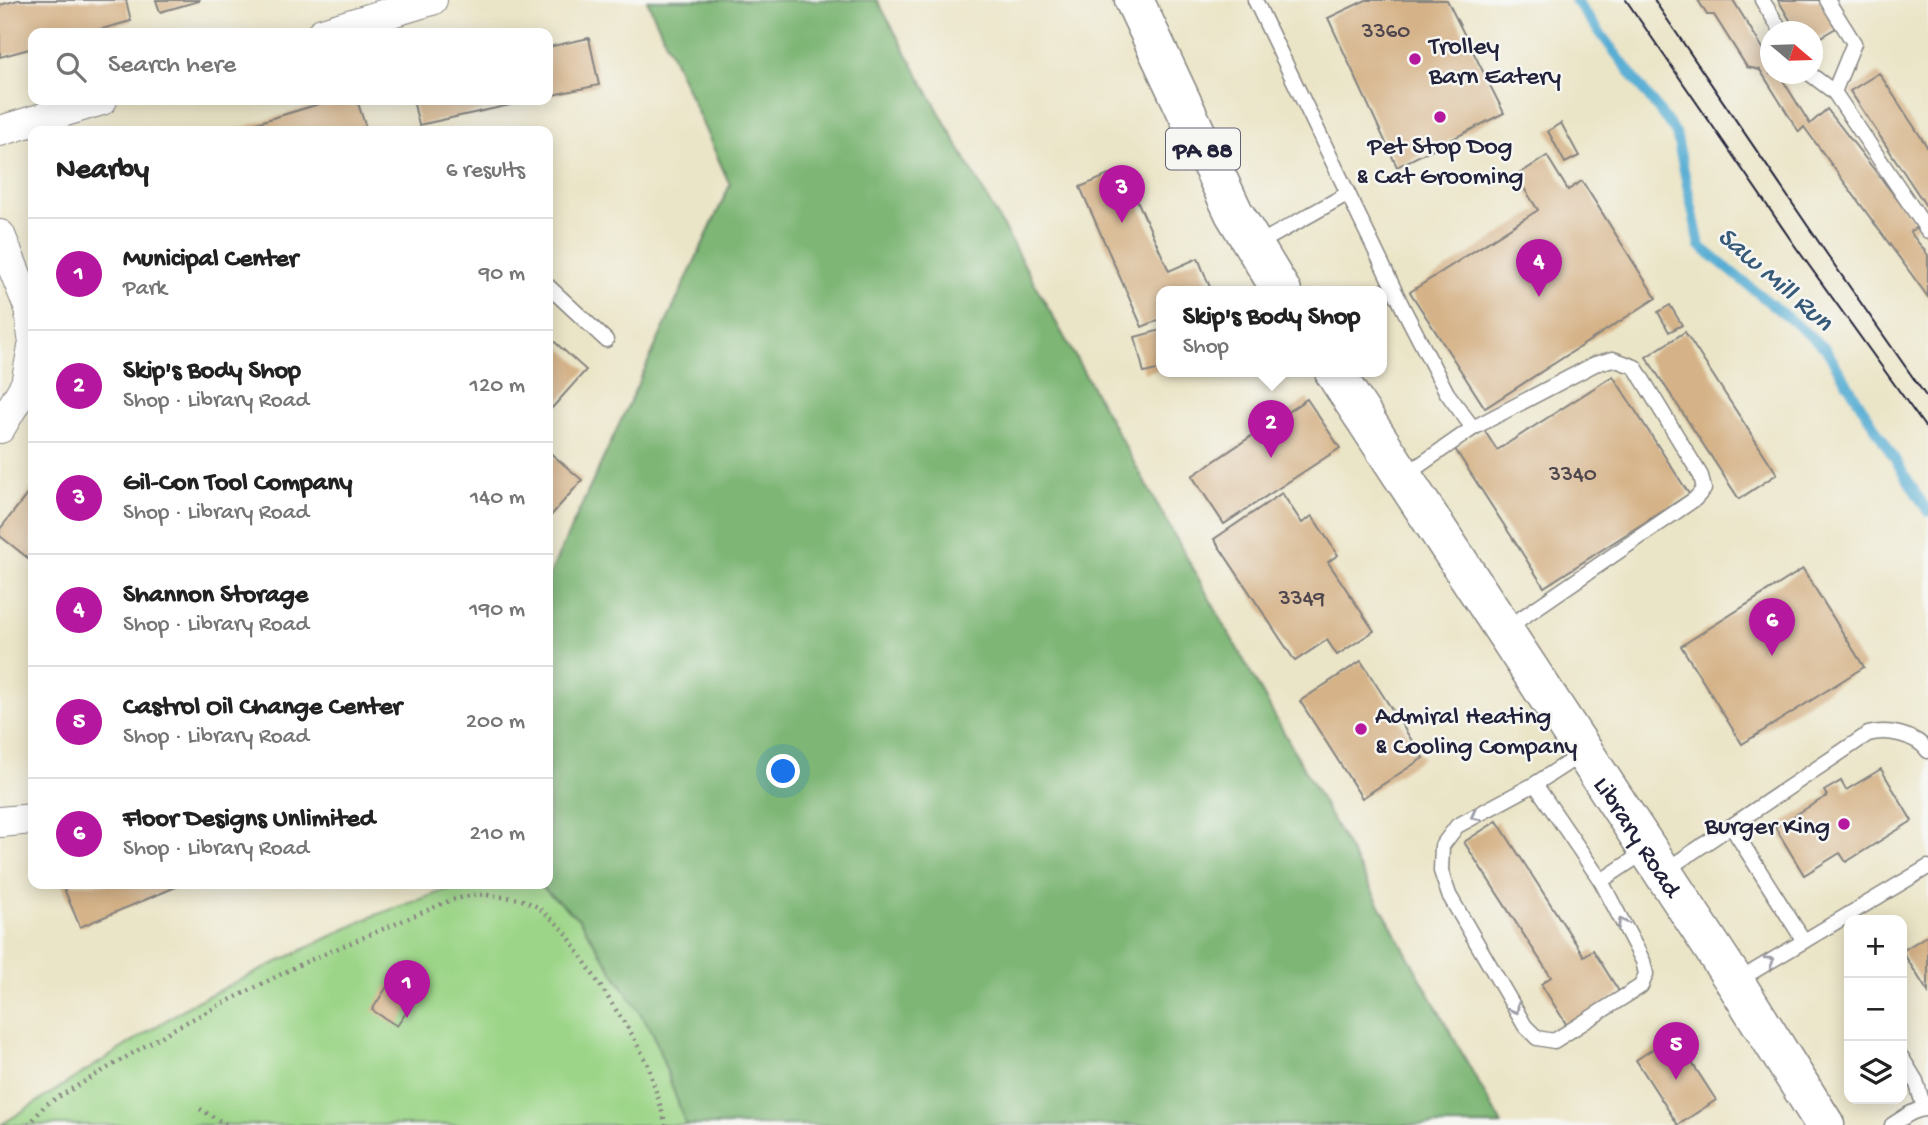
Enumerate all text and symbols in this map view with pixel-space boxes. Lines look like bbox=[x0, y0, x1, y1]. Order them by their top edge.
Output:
house number: 3360 bbox=[1361, 19, 1410, 46]
north arrow bbox=[1760, 21, 1823, 84]
search box bbox=[28, 28, 553, 105]
place label: Trolley Barn Eatery bbox=[1427, 33, 1561, 94]
icon: search bbox=[52, 48, 90, 86]
text: Search here bbox=[108, 51, 236, 82]
marker: Trolley Barn Eatery bbox=[1407, 51, 1423, 67]
marker: Pet Stop Dog & Cat Grooming bbox=[1432, 109, 1448, 125]
road number: PA 88 bbox=[1166, 128, 1240, 169]
place label: Pet Stop Dog & Cat Grooming bbox=[1356, 133, 1524, 194]
text: Nearby bbox=[56, 154, 149, 189]
text: 6 results bbox=[446, 158, 525, 185]
pin: 3 bbox=[1099, 165, 1145, 223]
water label: Saw Mill Run bbox=[1709, 221, 1839, 340]
pin: 4 bbox=[1516, 239, 1562, 297]
text: Municipal Center bbox=[123, 245, 298, 276]
text: 1 bbox=[74, 261, 84, 288]
text: 90 m bbox=[479, 261, 525, 288]
text: Park bbox=[123, 276, 167, 303]
popup bbox=[1156, 286, 1387, 377]
text: Skip's Body Shop bbox=[1183, 303, 1360, 334]
text: Shop bbox=[1183, 334, 1229, 361]
text: Skip's Body Shop bbox=[123, 357, 301, 388]
text: 2 bbox=[73, 373, 85, 400]
text: 120 m bbox=[470, 373, 525, 400]
text: Shop · Library Road bbox=[123, 388, 309, 415]
pin: 2 bbox=[1248, 400, 1294, 458]
house number: 3340 bbox=[1548, 462, 1597, 489]
text: Gil-Con Tool Company bbox=[123, 469, 352, 500]
text: 3 bbox=[73, 485, 85, 512]
text: 140 m bbox=[470, 485, 525, 512]
text: Shop · Library Road bbox=[123, 500, 309, 527]
text: Shannon Storage bbox=[123, 581, 308, 612]
house number: 3349 bbox=[1278, 586, 1326, 613]
text: 4 bbox=[74, 597, 84, 624]
text: 190 m bbox=[469, 597, 525, 624]
pin: 6 bbox=[1749, 598, 1795, 656]
text: Shop · Library Road bbox=[123, 612, 309, 639]
text: Castrol Oil Change Center bbox=[123, 693, 402, 724]
place label: Admiral Heating & Cooling Company bbox=[1375, 703, 1578, 764]
text: 5 bbox=[73, 709, 85, 736]
text: 200 m bbox=[466, 709, 525, 736]
marker: Admiral Heating & Cooling Company bbox=[1353, 721, 1369, 737]
text: Shop · Library Road bbox=[123, 724, 309, 751]
your location bbox=[766, 754, 800, 788]
street label: Library Road bbox=[1584, 772, 1687, 906]
text: Floor Designs Unlimited bbox=[123, 805, 375, 836]
one-way arrow bbox=[1470, 808, 1482, 822]
place label: Burger King bbox=[1704, 813, 1830, 844]
marker: Burger King bbox=[1836, 816, 1852, 832]
text: 6 bbox=[73, 821, 85, 848]
text: 210 m bbox=[470, 821, 525, 848]
text: Shop · Library Road bbox=[123, 836, 309, 863]
map controls bbox=[1844, 915, 1907, 1104]
button: + bbox=[1844, 915, 1907, 978]
one-way arrow bbox=[1617, 918, 1631, 930]
one-way arrow bbox=[1762, 957, 1775, 970]
pin: 1 bbox=[384, 960, 430, 1018]
button: − bbox=[1844, 978, 1907, 1041]
one-way arrow bbox=[1507, 1001, 1520, 1014]
pin: 5 bbox=[1653, 1022, 1699, 1080]
button: layers bbox=[1844, 1041, 1907, 1104]

